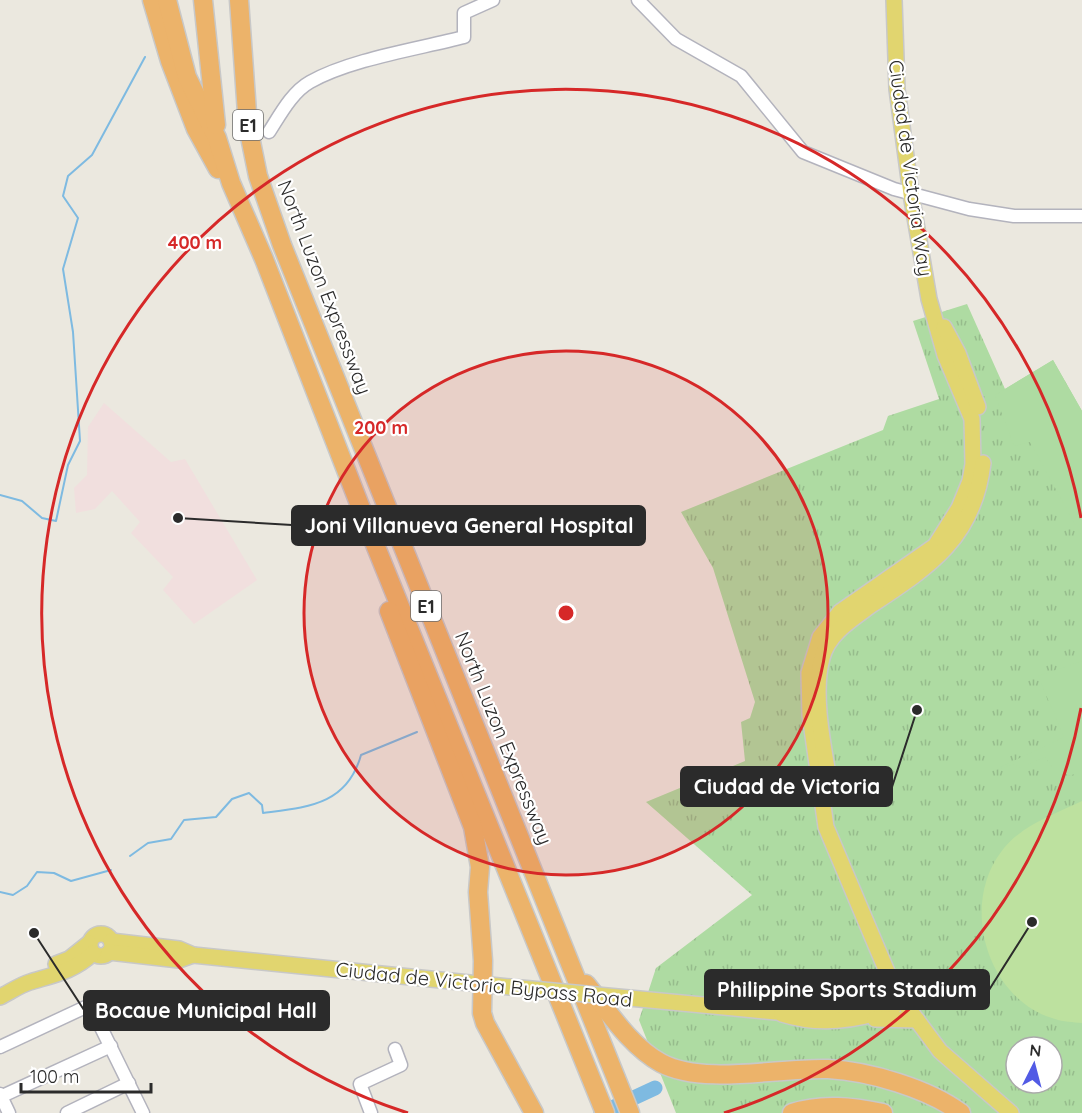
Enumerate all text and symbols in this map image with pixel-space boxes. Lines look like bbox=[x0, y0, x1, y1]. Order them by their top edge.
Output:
street label: Ciudad de Victoria Way bbox=[883, 58, 939, 278]
road number: E1 bbox=[233, 110, 263, 140]
street label: North Luzon Expressway bbox=[273, 176, 377, 398]
text: 400 m bbox=[168, 231, 222, 254]
text: 200 m bbox=[354, 416, 408, 439]
callout: Joni Villanueva General Hospital bbox=[292, 506, 645, 545]
text: Joni Villanueva General Hospital bbox=[304, 512, 634, 538]
road number: E1 bbox=[411, 591, 441, 621]
centre of rings bbox=[556, 603, 576, 623]
street label: North Luzon Expressway bbox=[450, 628, 558, 848]
callout: Ciudad de Victoria bbox=[681, 767, 892, 806]
text: Ciudad de Victoria bbox=[694, 773, 880, 799]
street label: Ciudad de Victoria Bypass Road bbox=[334, 956, 634, 1012]
callout: Philippine Sports Stadium bbox=[705, 970, 989, 1009]
text: Philippine Sports Stadium bbox=[717, 976, 977, 1002]
callout: Bocaue Municipal Hall bbox=[84, 991, 329, 1030]
text: Bocaue Municipal Hall bbox=[95, 997, 317, 1023]
north arrow bbox=[1004, 1035, 1064, 1095]
text: N bbox=[1029, 1040, 1042, 1061]
scale bar bbox=[21, 1056, 152, 1094]
text: 100 m bbox=[30, 1065, 79, 1088]

